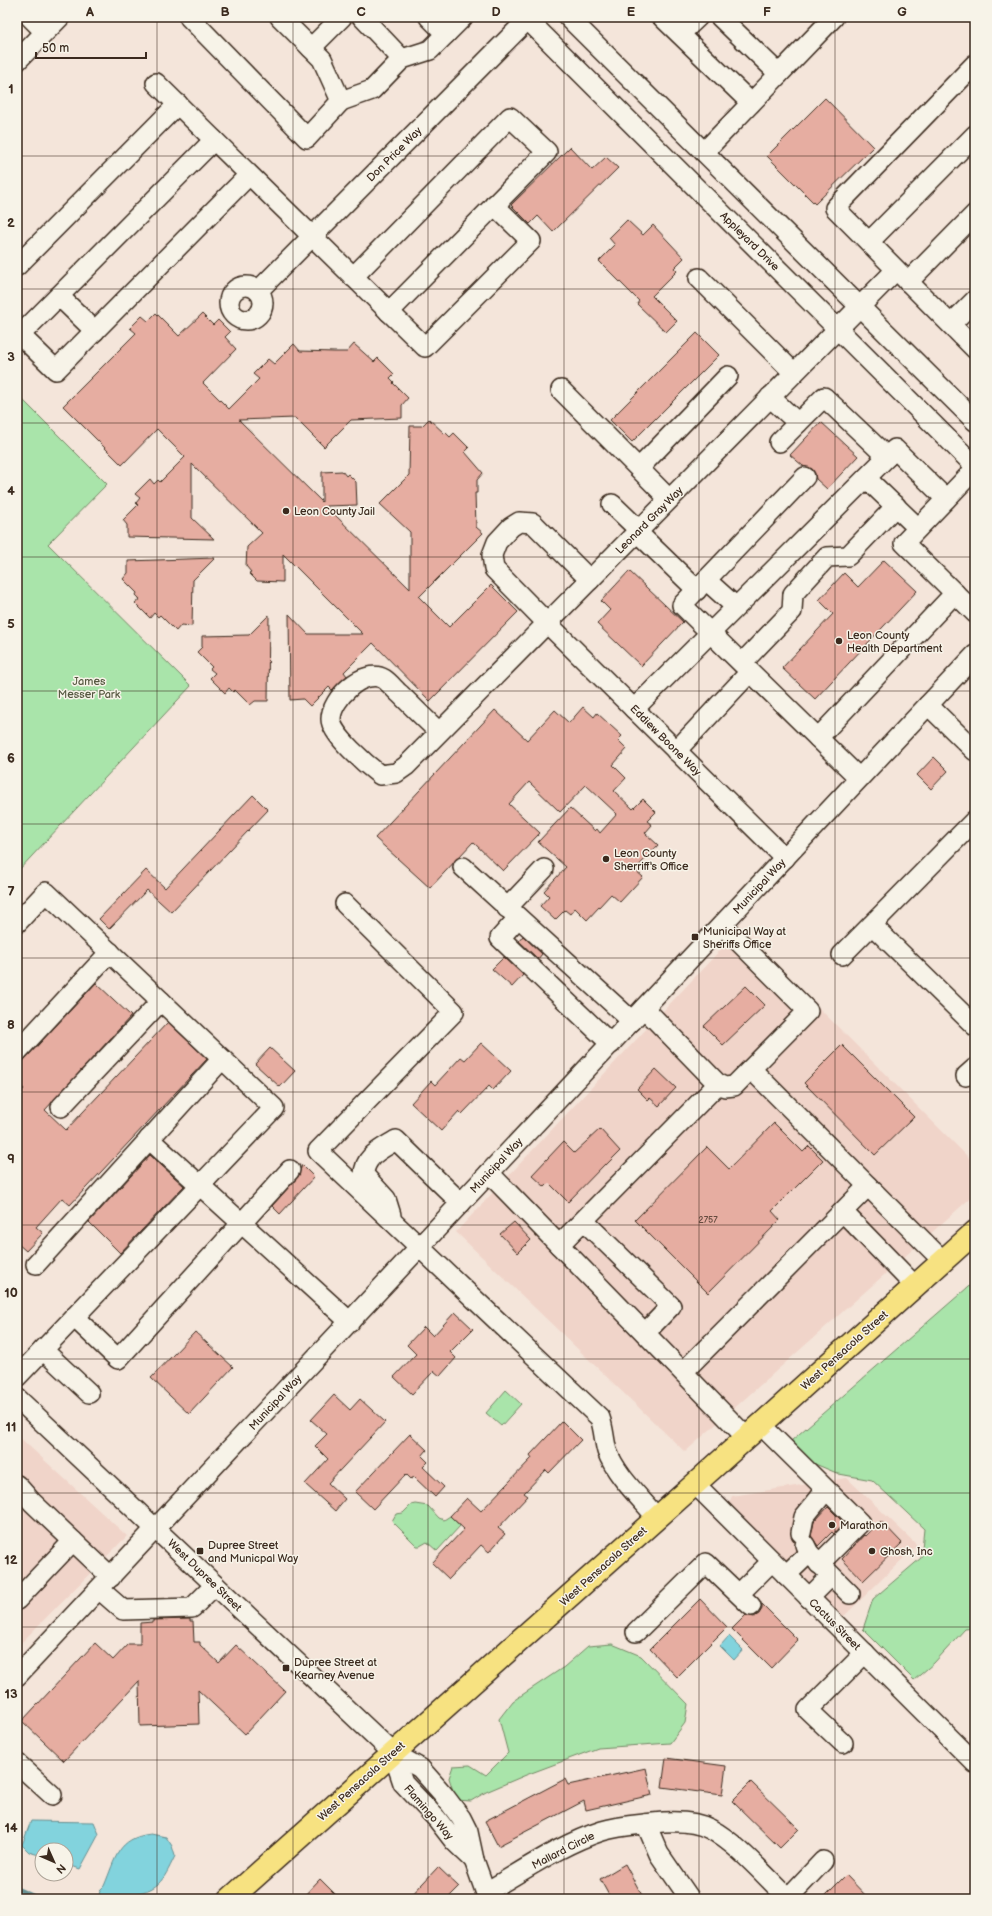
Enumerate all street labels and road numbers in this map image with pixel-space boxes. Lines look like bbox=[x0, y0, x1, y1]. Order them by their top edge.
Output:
street label: Don Price Way bbox=[364, 124, 425, 184]
street label: Appleyard Drive bbox=[717, 209, 782, 274]
street label: Leonard Gray Way bbox=[613, 484, 686, 557]
street label: Eddiew Boone Way bbox=[627, 702, 704, 779]
street label: Municipal Way bbox=[730, 856, 788, 917]
street label: Municipal Way bbox=[467, 1135, 525, 1196]
street label: West Pensacola Street bbox=[798, 1308, 891, 1393]
street label: Municipal Way bbox=[246, 1372, 304, 1433]
street label: West Pensacola Street bbox=[557, 1524, 650, 1609]
street label: West Dupree Street bbox=[165, 1537, 245, 1615]
street label: Cactus Street bbox=[806, 1596, 864, 1653]
street label: West Pensacola Street bbox=[315, 1739, 408, 1824]
street label: Flamingo Way bbox=[401, 1782, 456, 1843]
street label: Mallard Circle bbox=[530, 1829, 597, 1872]

